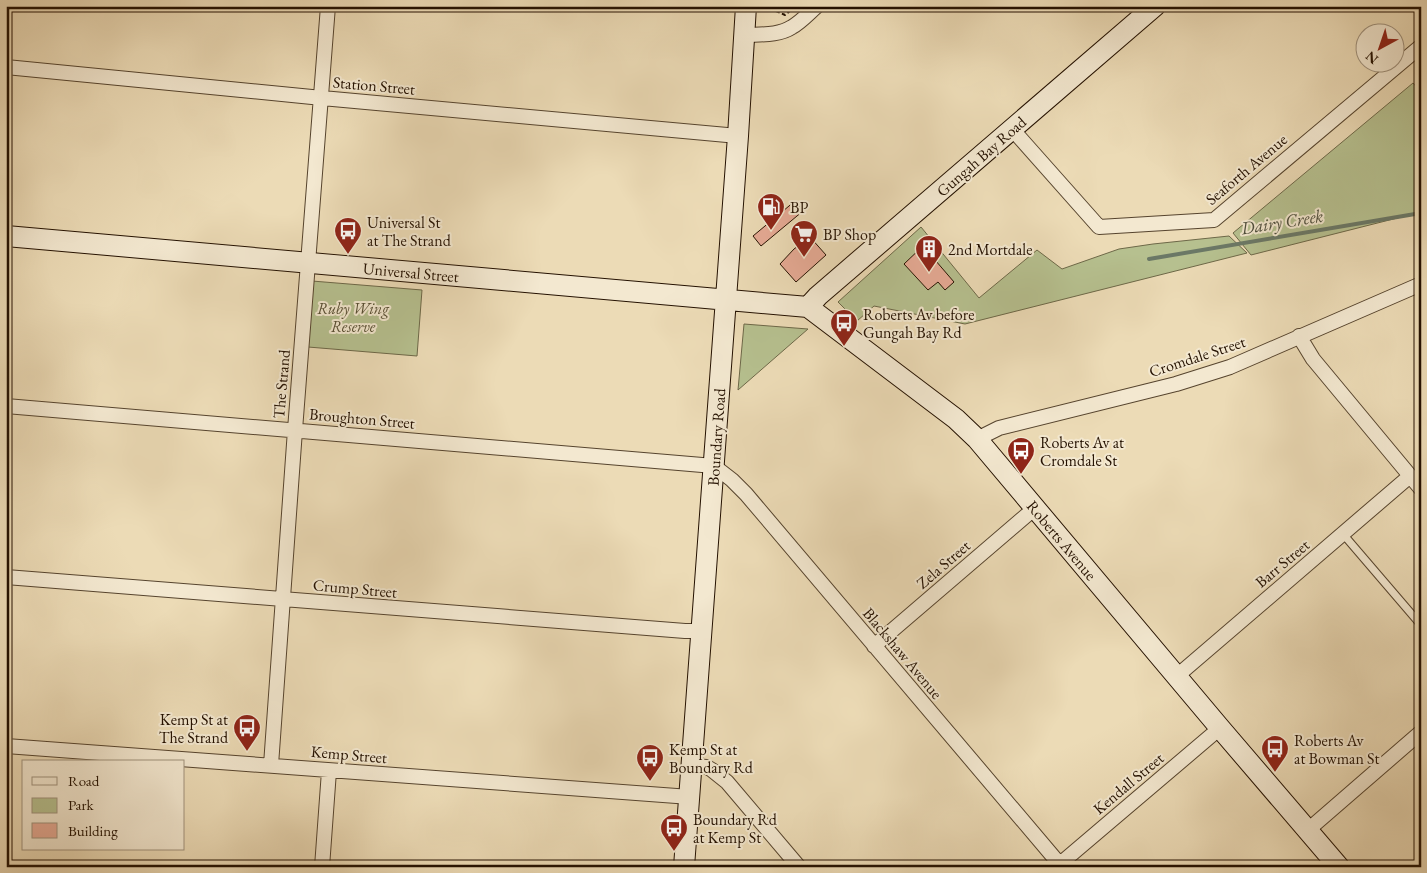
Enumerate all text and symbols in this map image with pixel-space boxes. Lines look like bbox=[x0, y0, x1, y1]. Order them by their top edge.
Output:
north arrow bbox=[1354, 22, 1404, 72]
text: N bbox=[1361, 47, 1382, 68]
street label: Station Street bbox=[332, 71, 416, 100]
street label: Gungah Bay Road bbox=[932, 111, 1031, 201]
street label: Seaforth Avenue bbox=[1201, 129, 1292, 210]
fuel station icon: BP bbox=[756, 192, 786, 231]
place label: BP bbox=[790, 197, 808, 218]
water label: Dairy Creek bbox=[1238, 204, 1325, 240]
place label: Universal St at The Strand bbox=[367, 212, 452, 251]
bus stop icon: Universal St at The Strand bbox=[333, 216, 363, 255]
supermarket icon: BP Shop bbox=[789, 219, 819, 258]
place label: BP Shop bbox=[823, 224, 876, 245]
building icon: 2nd Mortdale bbox=[914, 234, 944, 273]
place label: 2nd Mortdale bbox=[948, 239, 1032, 260]
street label: Universal Street bbox=[362, 258, 460, 287]
park label: Ruby Wing Reserve bbox=[317, 298, 390, 337]
place label: Roberts Av before Gungah Bay Rd bbox=[863, 304, 974, 343]
bus stop icon: Roberts Av before Gungah Bay Rd bbox=[829, 308, 859, 347]
street label: Cromdale Street bbox=[1146, 331, 1248, 382]
street label: The Strand bbox=[268, 348, 295, 419]
street label: Boundary Road bbox=[703, 387, 730, 487]
street label: Broughton Street bbox=[308, 403, 416, 434]
place label: Roberts Av at Cromdale St bbox=[1040, 432, 1124, 471]
bus stop icon: Roberts Av at Cromdale St bbox=[1006, 436, 1036, 475]
street label: Roberts Avenue bbox=[1022, 496, 1101, 585]
street label: Zela Street bbox=[912, 535, 975, 593]
street label: Barr Street bbox=[1251, 535, 1314, 592]
street label: Crump Street bbox=[312, 574, 398, 603]
street label: Blackshaw Avenue bbox=[858, 603, 947, 703]
place label: Kemp St at The Strand bbox=[159, 709, 229, 748]
bus stop icon: Kemp St at The Strand bbox=[232, 713, 262, 752]
place label: Roberts Av at Bowman St bbox=[1294, 730, 1380, 769]
bus stop icon: Roberts Av at Bowman St bbox=[1260, 734, 1290, 773]
place label: Kemp St at Boundary Rd bbox=[669, 739, 754, 778]
street label: Kemp Street bbox=[310, 741, 388, 768]
bus stop icon: Kemp St at Boundary Rd bbox=[635, 743, 665, 782]
street label: Kendall Street bbox=[1089, 748, 1168, 819]
legend bbox=[22, 760, 185, 850]
text: Road bbox=[68, 771, 100, 790]
text: Park bbox=[68, 795, 95, 814]
place label: Boundary Rd at Kemp St bbox=[693, 809, 778, 848]
bus stop icon: Boundary Rd at Kemp St bbox=[659, 813, 689, 852]
text: Building bbox=[68, 821, 118, 840]

